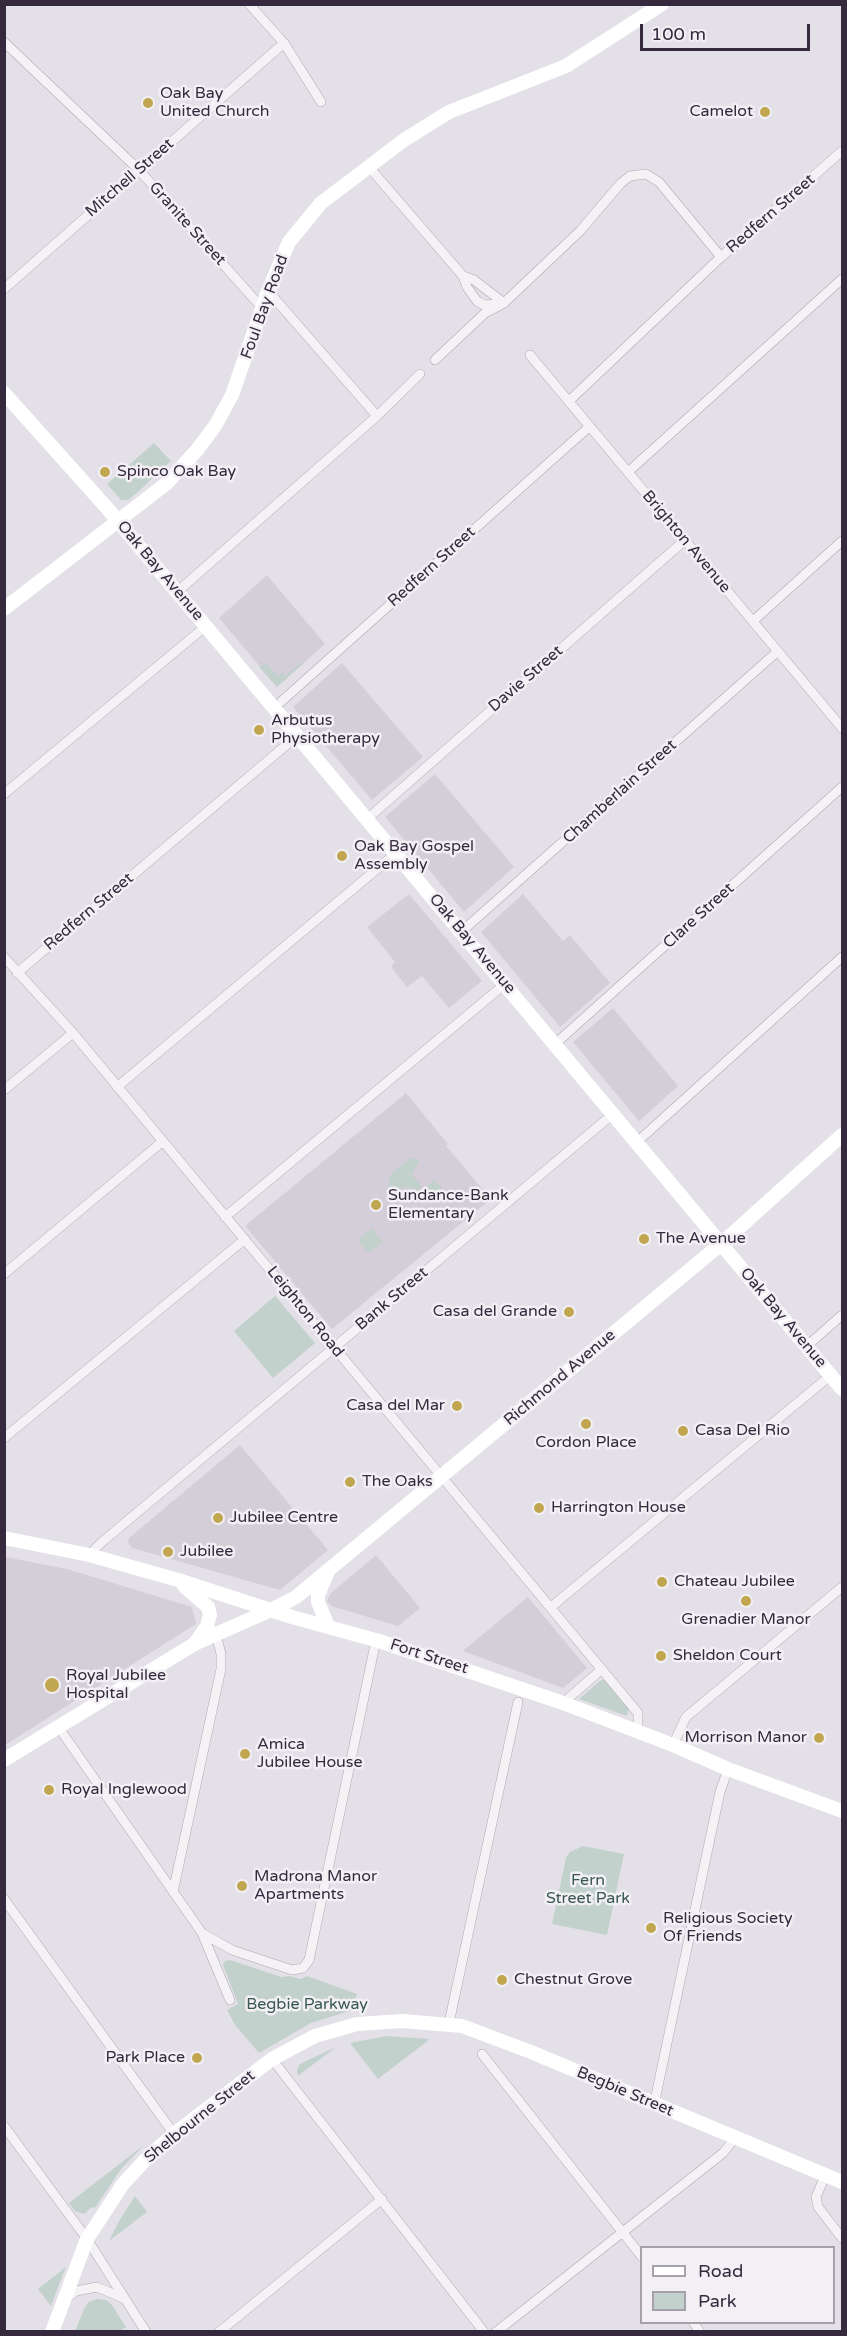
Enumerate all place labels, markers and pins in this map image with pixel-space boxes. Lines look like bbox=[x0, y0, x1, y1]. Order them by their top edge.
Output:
place label: Oak Bay United Church bbox=[160, 84, 270, 122]
marker: Oak Bay United Church bbox=[141, 96, 155, 110]
place label: Camelot bbox=[689, 102, 753, 122]
marker: Camelot bbox=[758, 105, 772, 119]
place label: Spinco Oak Bay bbox=[117, 462, 236, 482]
marker: Spinco Oak Bay bbox=[98, 465, 112, 479]
place label: Arbutus Physiotherapy bbox=[271, 711, 380, 749]
marker: Arbutus Physiotherapy bbox=[252, 723, 266, 737]
place label: Oak Bay Gospel Assembly bbox=[354, 837, 474, 875]
marker: Oak Bay Gospel Assembly bbox=[335, 849, 349, 863]
place label: Sundance-Bank Elementary bbox=[388, 1186, 509, 1224]
marker: Sundance-Bank Elementary bbox=[369, 1198, 383, 1212]
place label: The Avenue bbox=[656, 1229, 746, 1249]
marker: The Avenue bbox=[637, 1232, 651, 1246]
place label: Casa del Grande bbox=[433, 1302, 557, 1322]
marker: Casa del Grande bbox=[562, 1305, 576, 1319]
place label: Casa del Mar bbox=[346, 1396, 445, 1416]
marker: Casa del Mar bbox=[450, 1399, 464, 1413]
marker: Cordon Place bbox=[579, 1417, 593, 1431]
place label: Casa Del Rio bbox=[695, 1421, 790, 1441]
marker: Casa Del Rio bbox=[676, 1424, 690, 1438]
place label: Cordon Place bbox=[535, 1433, 637, 1453]
place label: The Oaks bbox=[362, 1472, 433, 1492]
marker: The Oaks bbox=[343, 1475, 357, 1489]
place label: Harrington House bbox=[551, 1498, 686, 1518]
marker: Harrington House bbox=[532, 1501, 546, 1515]
place label: Jubilee Centre bbox=[230, 1508, 338, 1528]
marker: Jubilee Centre bbox=[211, 1511, 225, 1525]
place label: Jubilee bbox=[180, 1542, 233, 1562]
marker: Jubilee bbox=[161, 1545, 175, 1559]
place label: Chateau Jubilee bbox=[674, 1572, 795, 1592]
marker: Chateau Jubilee bbox=[655, 1575, 669, 1589]
marker: Grenadier Manor bbox=[739, 1594, 753, 1608]
place label: Grenadier Manor bbox=[681, 1610, 811, 1630]
place label: Sheldon Court bbox=[673, 1646, 782, 1666]
marker: Sheldon Court bbox=[654, 1649, 668, 1663]
place label: Royal Jubilee Hospital bbox=[66, 1666, 166, 1704]
marker: Royal Jubilee Hospital bbox=[43, 1676, 61, 1694]
place label: Morrison Manor bbox=[684, 1728, 807, 1748]
marker: Morrison Manor bbox=[812, 1731, 826, 1745]
place label: Amica Jubilee House bbox=[257, 1735, 363, 1773]
marker: Amica Jubilee House bbox=[238, 1747, 252, 1761]
place label: Royal Inglewood bbox=[61, 1780, 187, 1800]
marker: Royal Inglewood bbox=[42, 1783, 56, 1797]
place label: Madrona Manor Apartments bbox=[254, 1867, 377, 1905]
marker: Madrona Manor Apartments bbox=[235, 1879, 249, 1893]
place label: Religious Society Of Friends bbox=[663, 1909, 793, 1947]
marker: Religious Society Of Friends bbox=[644, 1921, 658, 1935]
place label: Chestnut Grove bbox=[514, 1970, 632, 1990]
marker: Chestnut Grove bbox=[495, 1973, 509, 1987]
place label: Park Place bbox=[106, 2048, 185, 2068]
marker: Park Place bbox=[190, 2051, 204, 2065]

